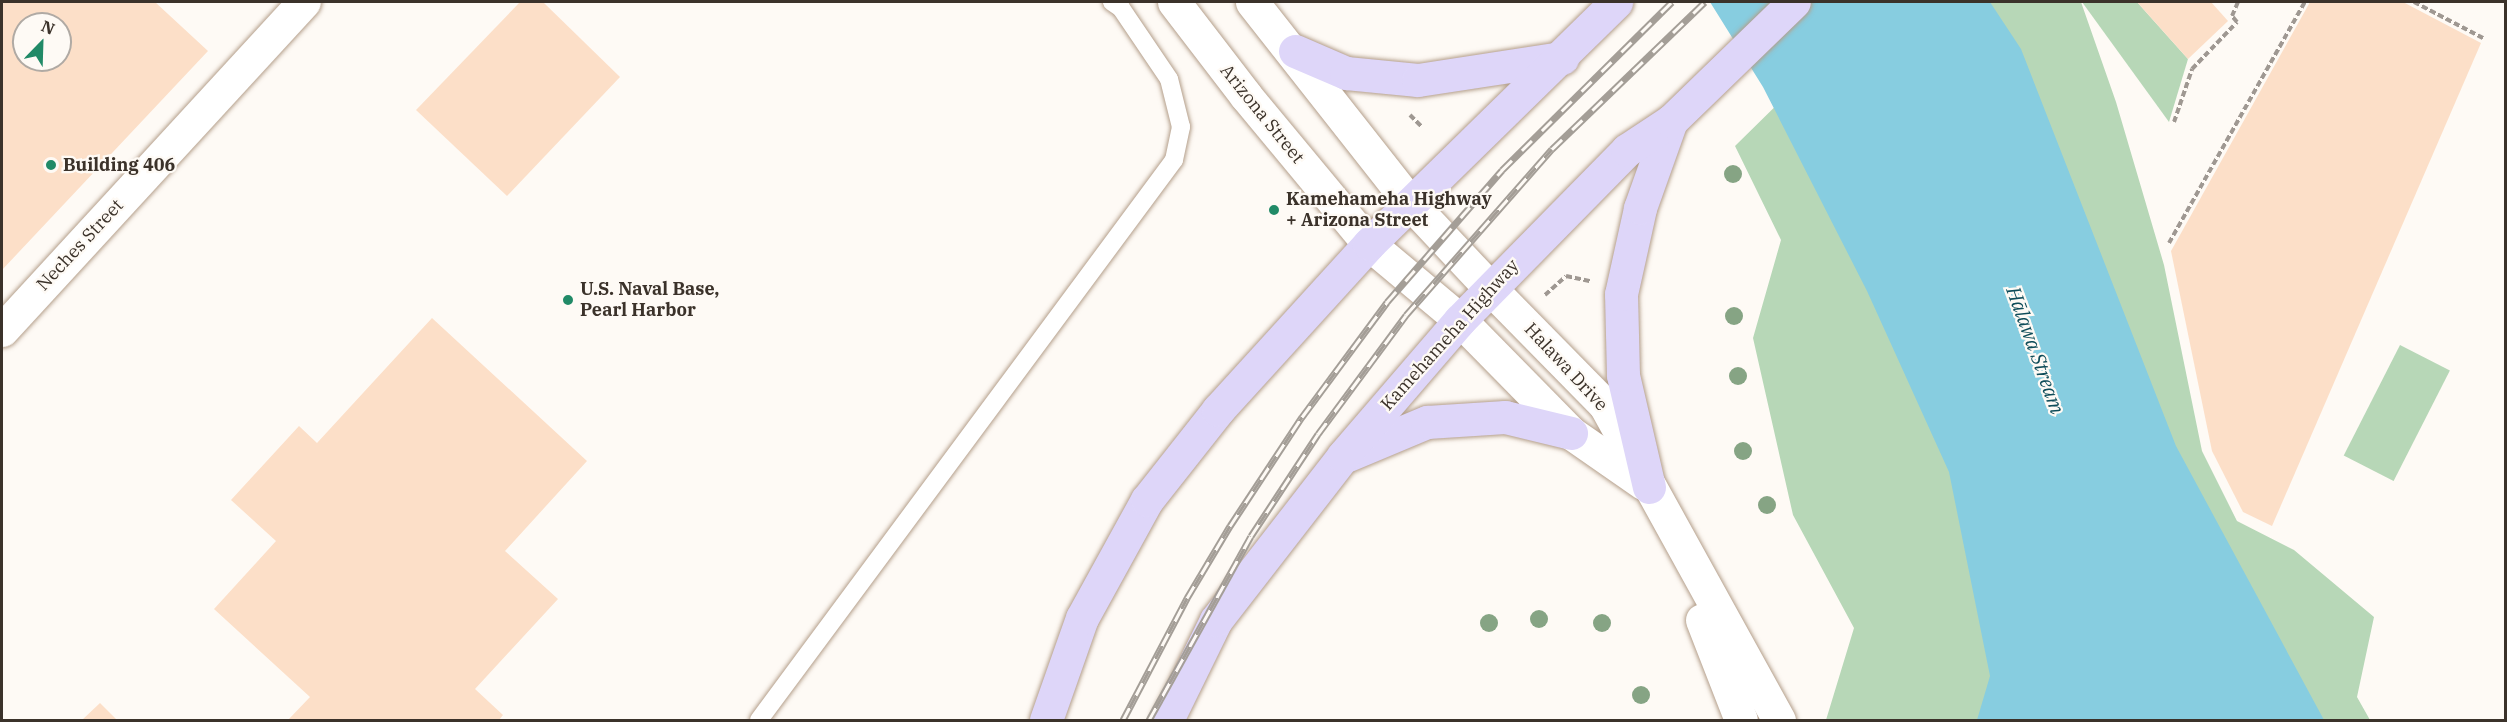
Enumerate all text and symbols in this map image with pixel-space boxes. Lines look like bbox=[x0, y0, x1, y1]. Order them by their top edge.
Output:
north arrow bbox=[12, 12, 72, 72]
text: N bbox=[39, 16, 58, 39]
street label: Arizona Street bbox=[1215, 60, 1309, 168]
place label: Building 406 bbox=[63, 154, 175, 176]
marker: Building 406 bbox=[44, 158, 58, 172]
place label: Kamehameha Highway + Arizona Street bbox=[1286, 189, 1492, 232]
street label: Neches Street bbox=[32, 195, 128, 295]
marker: Kamehameha Highway + Arizona Street bbox=[1267, 203, 1281, 217]
street label: Kamehameha Highway bbox=[1376, 255, 1524, 415]
place label: U.S. Naval Base, Pearl Harbor bbox=[580, 279, 719, 322]
water label: Hālawa Stream bbox=[2002, 283, 2070, 417]
marker: U.S. Naval Base, Pearl Harbor bbox=[561, 293, 575, 307]
street label: Halawa Drive bbox=[1520, 319, 1612, 415]

